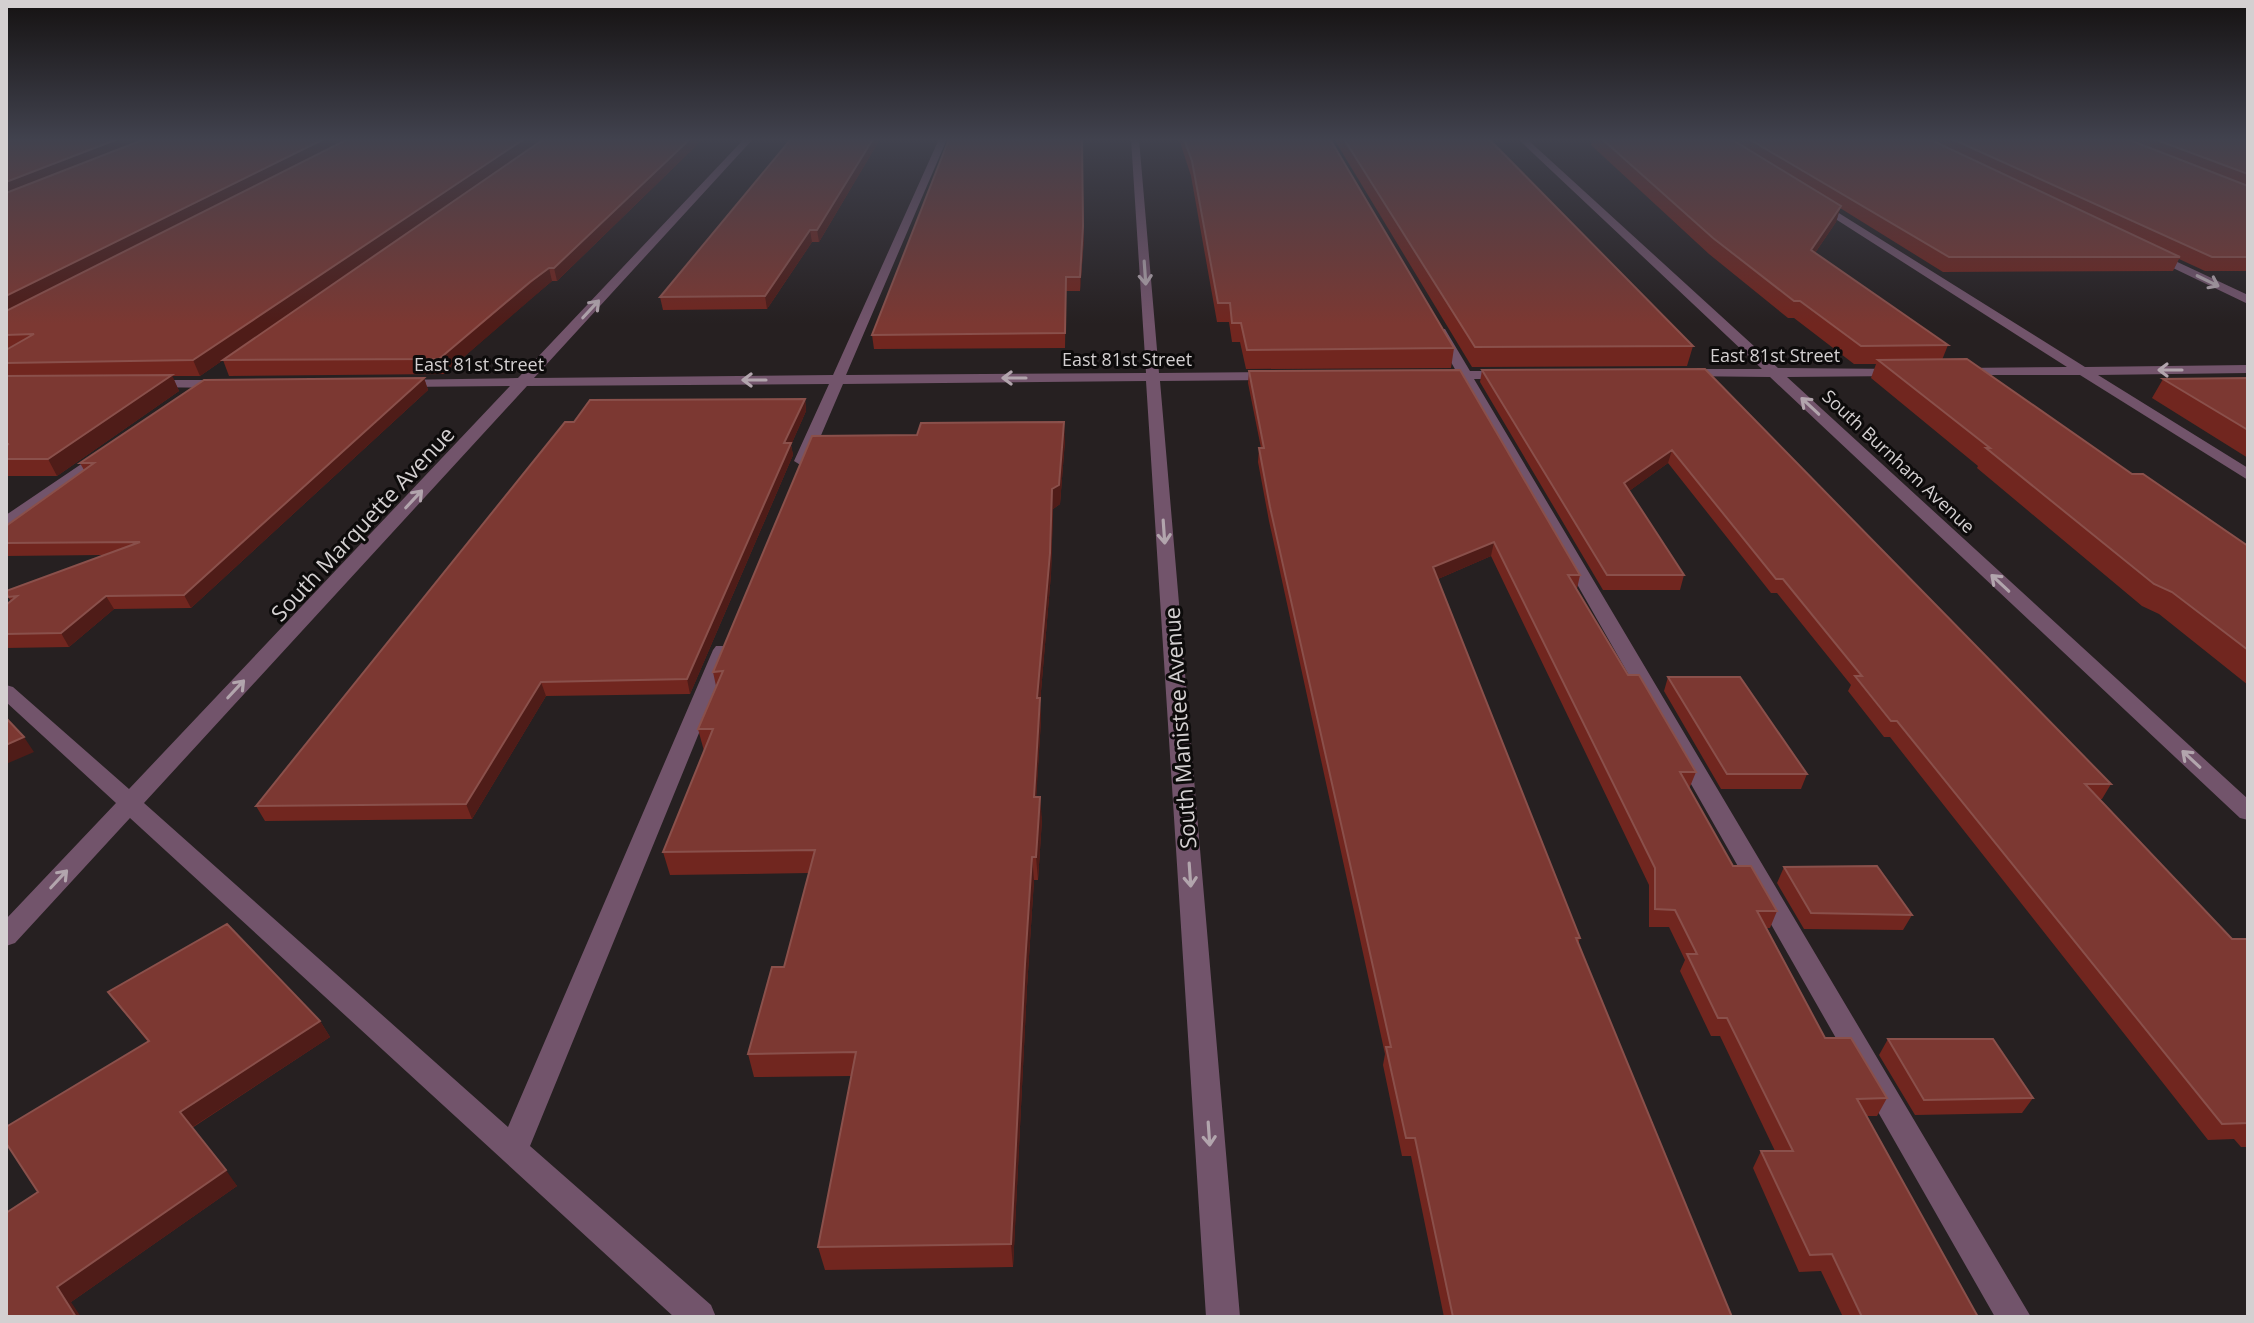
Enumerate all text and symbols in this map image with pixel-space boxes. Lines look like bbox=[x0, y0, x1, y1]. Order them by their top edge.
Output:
one-way arrow bbox=[1138, 259, 1153, 286]
one-way arrow bbox=[2196, 274, 2220, 289]
one-way arrow bbox=[582, 299, 601, 319]
street label: East 81st Street bbox=[1710, 343, 1840, 367]
street label: East 81st Street bbox=[1062, 347, 1192, 371]
street label: East 81st Street bbox=[414, 352, 544, 376]
one-way arrow bbox=[2157, 362, 2184, 378]
one-way arrow bbox=[1001, 370, 1028, 386]
one-way arrow bbox=[741, 372, 768, 388]
street label: South Burnham Avenue bbox=[1818, 384, 1980, 538]
one-way arrow bbox=[1800, 397, 1820, 415]
street label: South Marquette Avenue bbox=[264, 419, 460, 627]
one-way arrow bbox=[405, 490, 423, 510]
one-way arrow bbox=[1157, 518, 1172, 545]
one-way arrow bbox=[1990, 573, 2010, 592]
street label: South Manistee Avenue bbox=[1156, 606, 1202, 850]
one-way arrow bbox=[227, 679, 246, 699]
one-way arrow bbox=[2181, 750, 2201, 769]
one-way arrow bbox=[1183, 861, 1198, 888]
one-way arrow bbox=[50, 869, 69, 889]
one-way arrow bbox=[1202, 1120, 1217, 1147]

